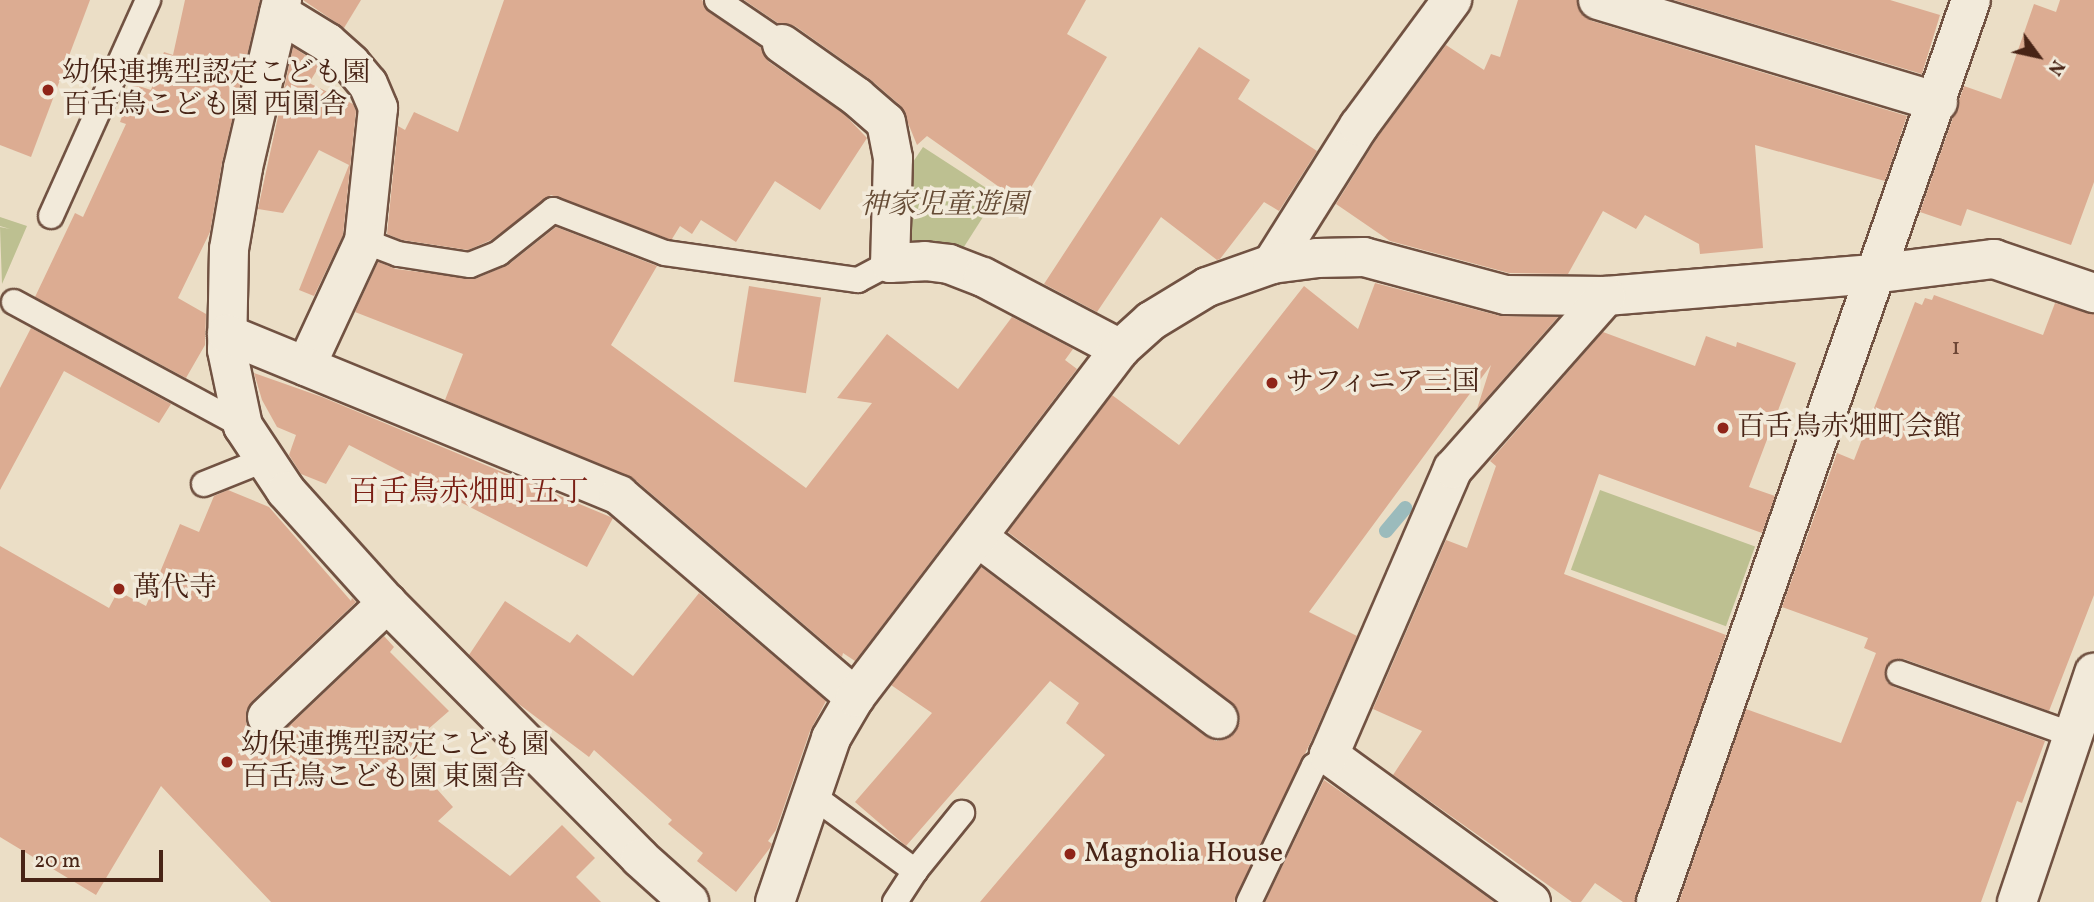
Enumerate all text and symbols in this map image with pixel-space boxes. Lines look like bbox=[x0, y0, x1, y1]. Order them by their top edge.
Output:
north arrow bbox=[2003, 21, 2073, 91]
text: N bbox=[2041, 55, 2070, 80]
place label: 幼保連携型認定こども園 百舌鳥こども園 西園舎 bbox=[62, 57, 370, 123]
marker: 幼保連携型認定こども園 百舌鳥こども園 西園舎 bbox=[40, 82, 56, 98]
park label: 神家児童遊園 bbox=[860, 189, 1028, 223]
house number: 1 bbox=[1951, 335, 1961, 363]
place label: サフィニア三国 bbox=[1286, 366, 1482, 400]
marker: サフィニア三国 bbox=[1264, 375, 1280, 391]
place label: 百舌鳥赤畑町会館 bbox=[1737, 411, 1961, 445]
marker: 百舌鳥赤畑町会館 bbox=[1715, 420, 1731, 436]
district label: 百舌鳥赤畑町五丁 bbox=[349, 475, 589, 511]
place label: 萬代寺 bbox=[133, 572, 217, 606]
marker: 萬代寺 bbox=[111, 581, 127, 597]
place label: 幼保連携型認定こども園 百舌鳥こども園 東園舎 bbox=[241, 729, 549, 795]
marker: 幼保連携型認定こども園 百舌鳥こども園 東園舎 bbox=[219, 754, 235, 770]
scale bar bbox=[24, 836, 166, 880]
place label: Magnolia House bbox=[1084, 837, 1283, 871]
marker: Magnolia House bbox=[1062, 846, 1078, 862]
text: 20 m bbox=[34, 847, 80, 876]

